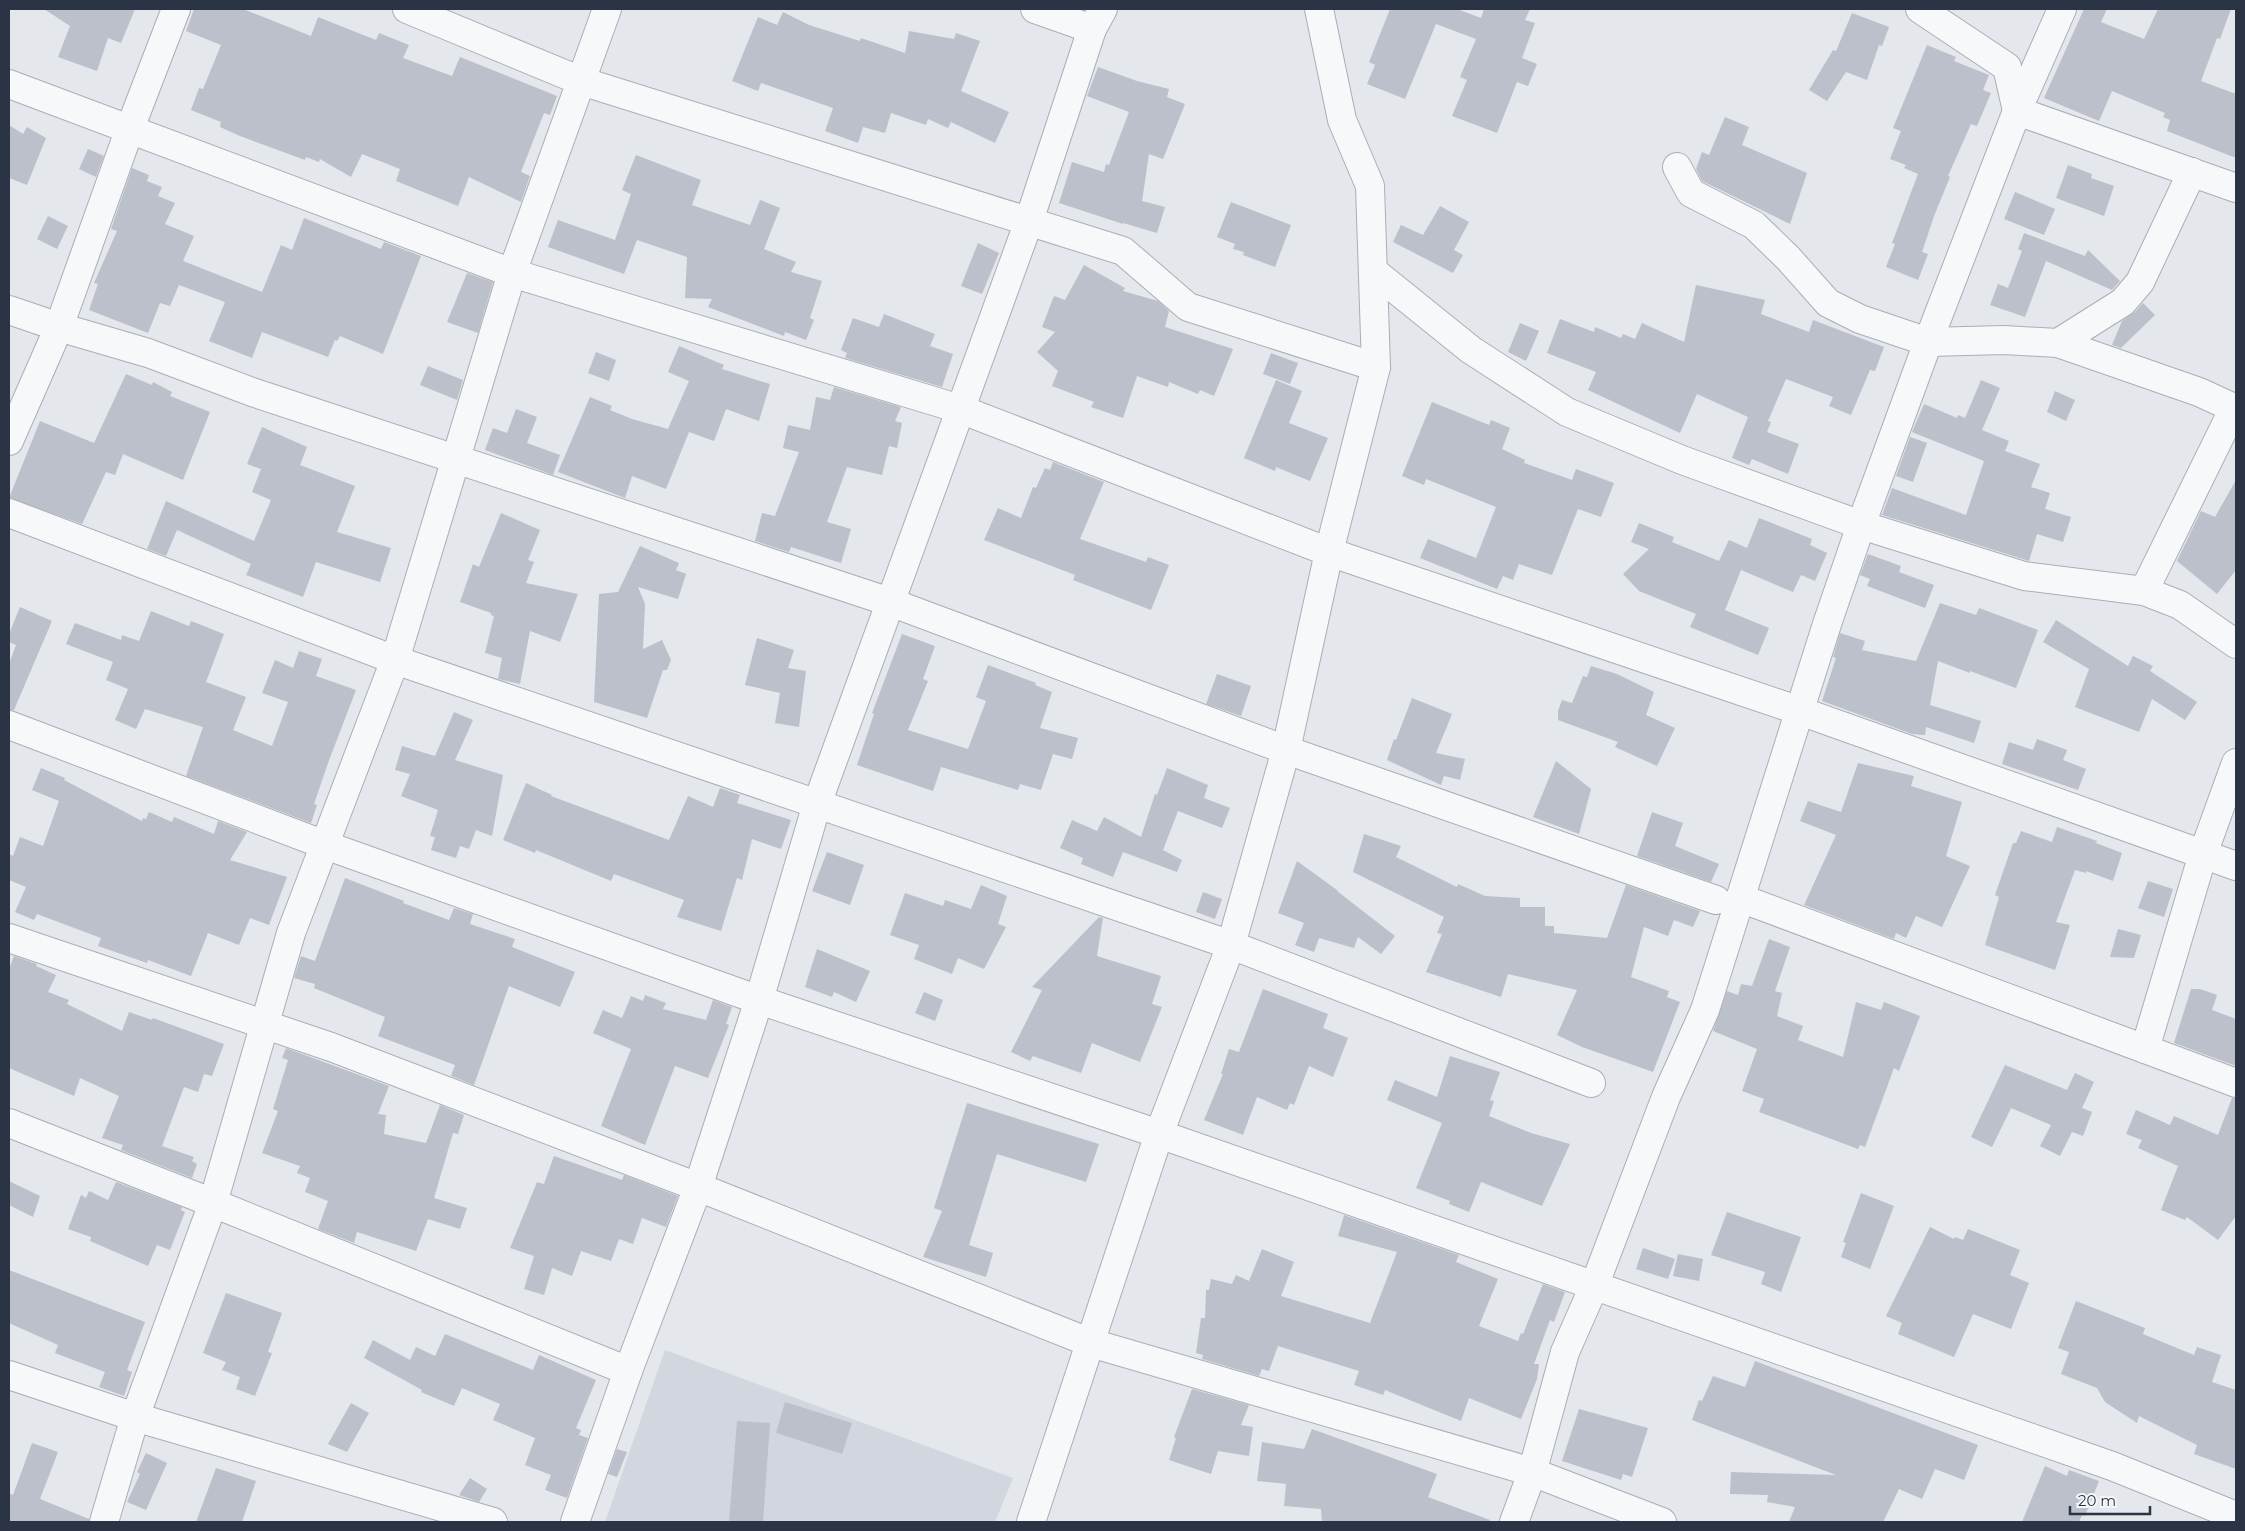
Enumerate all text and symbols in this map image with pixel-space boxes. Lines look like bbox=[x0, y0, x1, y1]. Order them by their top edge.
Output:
scale bar bbox=[2070, 1484, 2150, 1516]
text: 20 m bbox=[2078, 1491, 2116, 1510]

